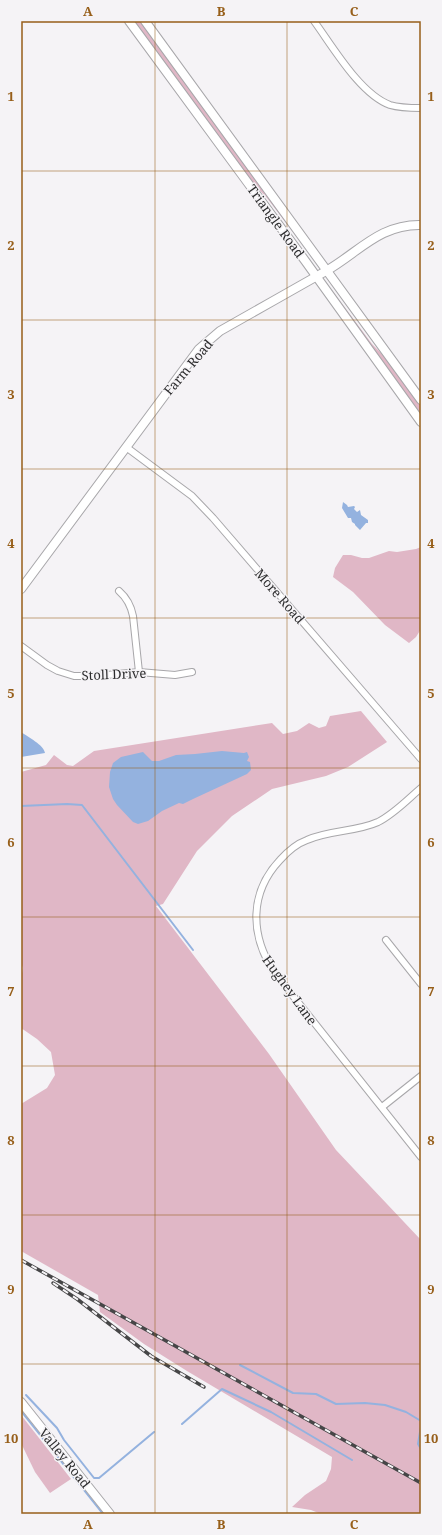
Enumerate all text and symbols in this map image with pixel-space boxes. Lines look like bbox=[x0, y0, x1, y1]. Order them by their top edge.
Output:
text: A bbox=[83, 2, 93, 20]
text: B bbox=[217, 2, 226, 20]
text: C bbox=[350, 2, 359, 20]
text: 1 bbox=[7, 87, 15, 105]
text: 1 bbox=[427, 87, 435, 105]
street label: Triangle Road bbox=[243, 181, 309, 261]
text: 2 bbox=[7, 236, 15, 254]
text: 2 bbox=[427, 236, 435, 254]
street label: Farm Road bbox=[159, 335, 217, 399]
text: 3 bbox=[7, 385, 15, 403]
text: 3 bbox=[427, 385, 435, 403]
text: 4 bbox=[7, 534, 15, 552]
text: 4 bbox=[427, 534, 435, 552]
street label: More Road bbox=[251, 565, 309, 627]
street label: Stoll Drive bbox=[81, 664, 147, 684]
text: 5 bbox=[7, 684, 15, 702]
text: 5 bbox=[427, 684, 435, 702]
text: 6 bbox=[7, 833, 15, 851]
text: 6 bbox=[427, 833, 435, 851]
street label: Hughey Lane bbox=[259, 951, 321, 1029]
text: 7 bbox=[7, 982, 15, 1000]
text: 7 bbox=[427, 982, 435, 1000]
text: 8 bbox=[7, 1131, 15, 1149]
text: 8 bbox=[427, 1131, 435, 1149]
text: 9 bbox=[7, 1280, 15, 1298]
text: 9 bbox=[427, 1280, 435, 1298]
street label: Valley Road bbox=[35, 1424, 95, 1492]
text: 10 bbox=[4, 1429, 18, 1447]
text: 10 bbox=[424, 1429, 438, 1447]
text: A bbox=[83, 1515, 93, 1533]
text: B bbox=[217, 1515, 226, 1533]
text: C bbox=[350, 1515, 359, 1533]

